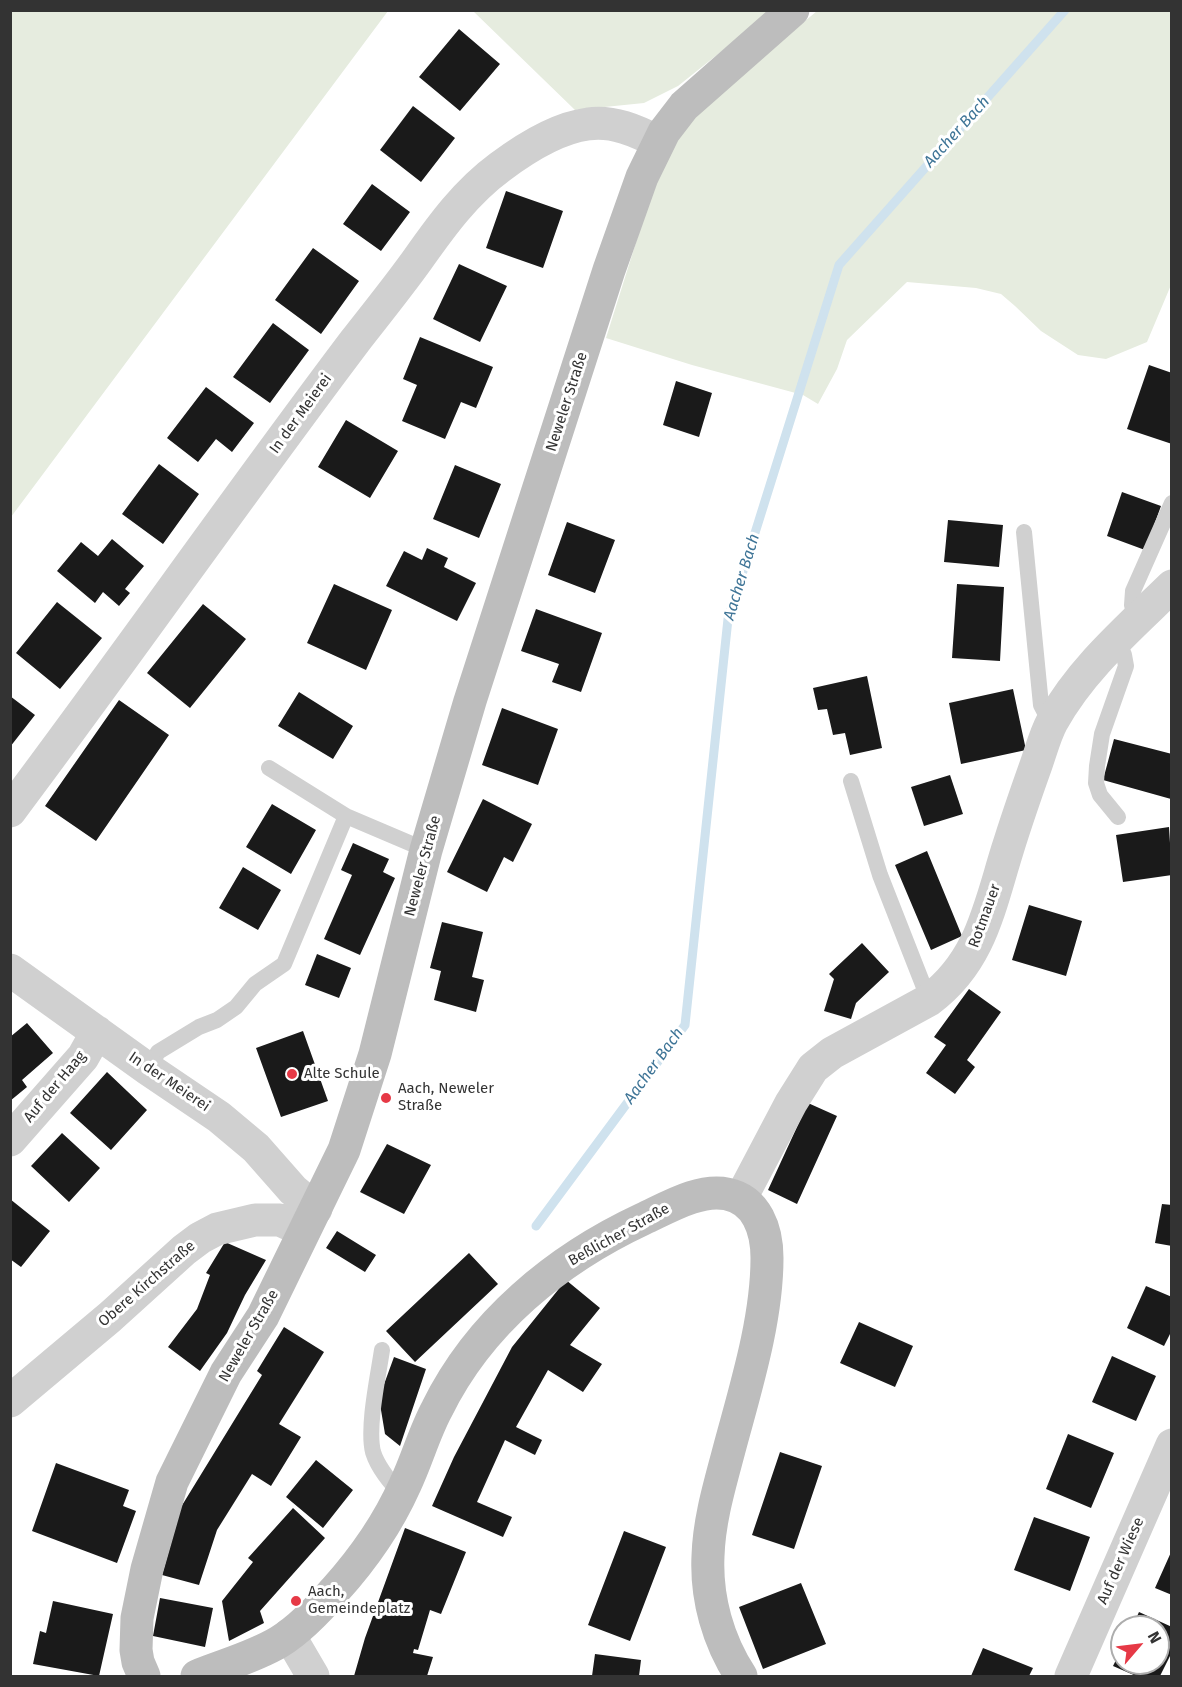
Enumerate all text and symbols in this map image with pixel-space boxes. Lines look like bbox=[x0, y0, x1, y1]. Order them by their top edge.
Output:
water label: Aacher Bach bbox=[920, 92, 994, 172]
street label: Neweler Straße bbox=[542, 350, 592, 454]
street label: In der Meierei bbox=[266, 371, 336, 457]
water label: Aacher Bach bbox=[720, 532, 764, 622]
street label: Neweler Straße bbox=[401, 814, 445, 918]
street label: Rotmauer bbox=[965, 882, 1005, 950]
water label: Aacher Bach bbox=[620, 1024, 688, 1108]
street label: Auf der Haag bbox=[20, 1048, 90, 1126]
street label: In der Meierei bbox=[125, 1048, 213, 1116]
place label: Alte Schule bbox=[304, 1065, 380, 1083]
marker: Alte Schule bbox=[285, 1067, 299, 1081]
place label: Aach, Neweler Straße bbox=[398, 1080, 494, 1115]
marker: Aach, Neweler Straße bbox=[379, 1091, 393, 1105]
street label: Beßlicher Straße bbox=[565, 1200, 673, 1270]
street label: Obere Kirchstraße bbox=[95, 1237, 199, 1331]
street label: Neweler Straße bbox=[215, 1287, 283, 1385]
street label: Auf der Wiese bbox=[1094, 1515, 1148, 1607]
place label: Aach, Gemeindeplatz bbox=[308, 1583, 410, 1618]
marker: Aach, Gemeindeplatz bbox=[289, 1594, 303, 1608]
north arrow bbox=[1110, 1615, 1170, 1675]
text: N bbox=[1144, 1628, 1165, 1646]

